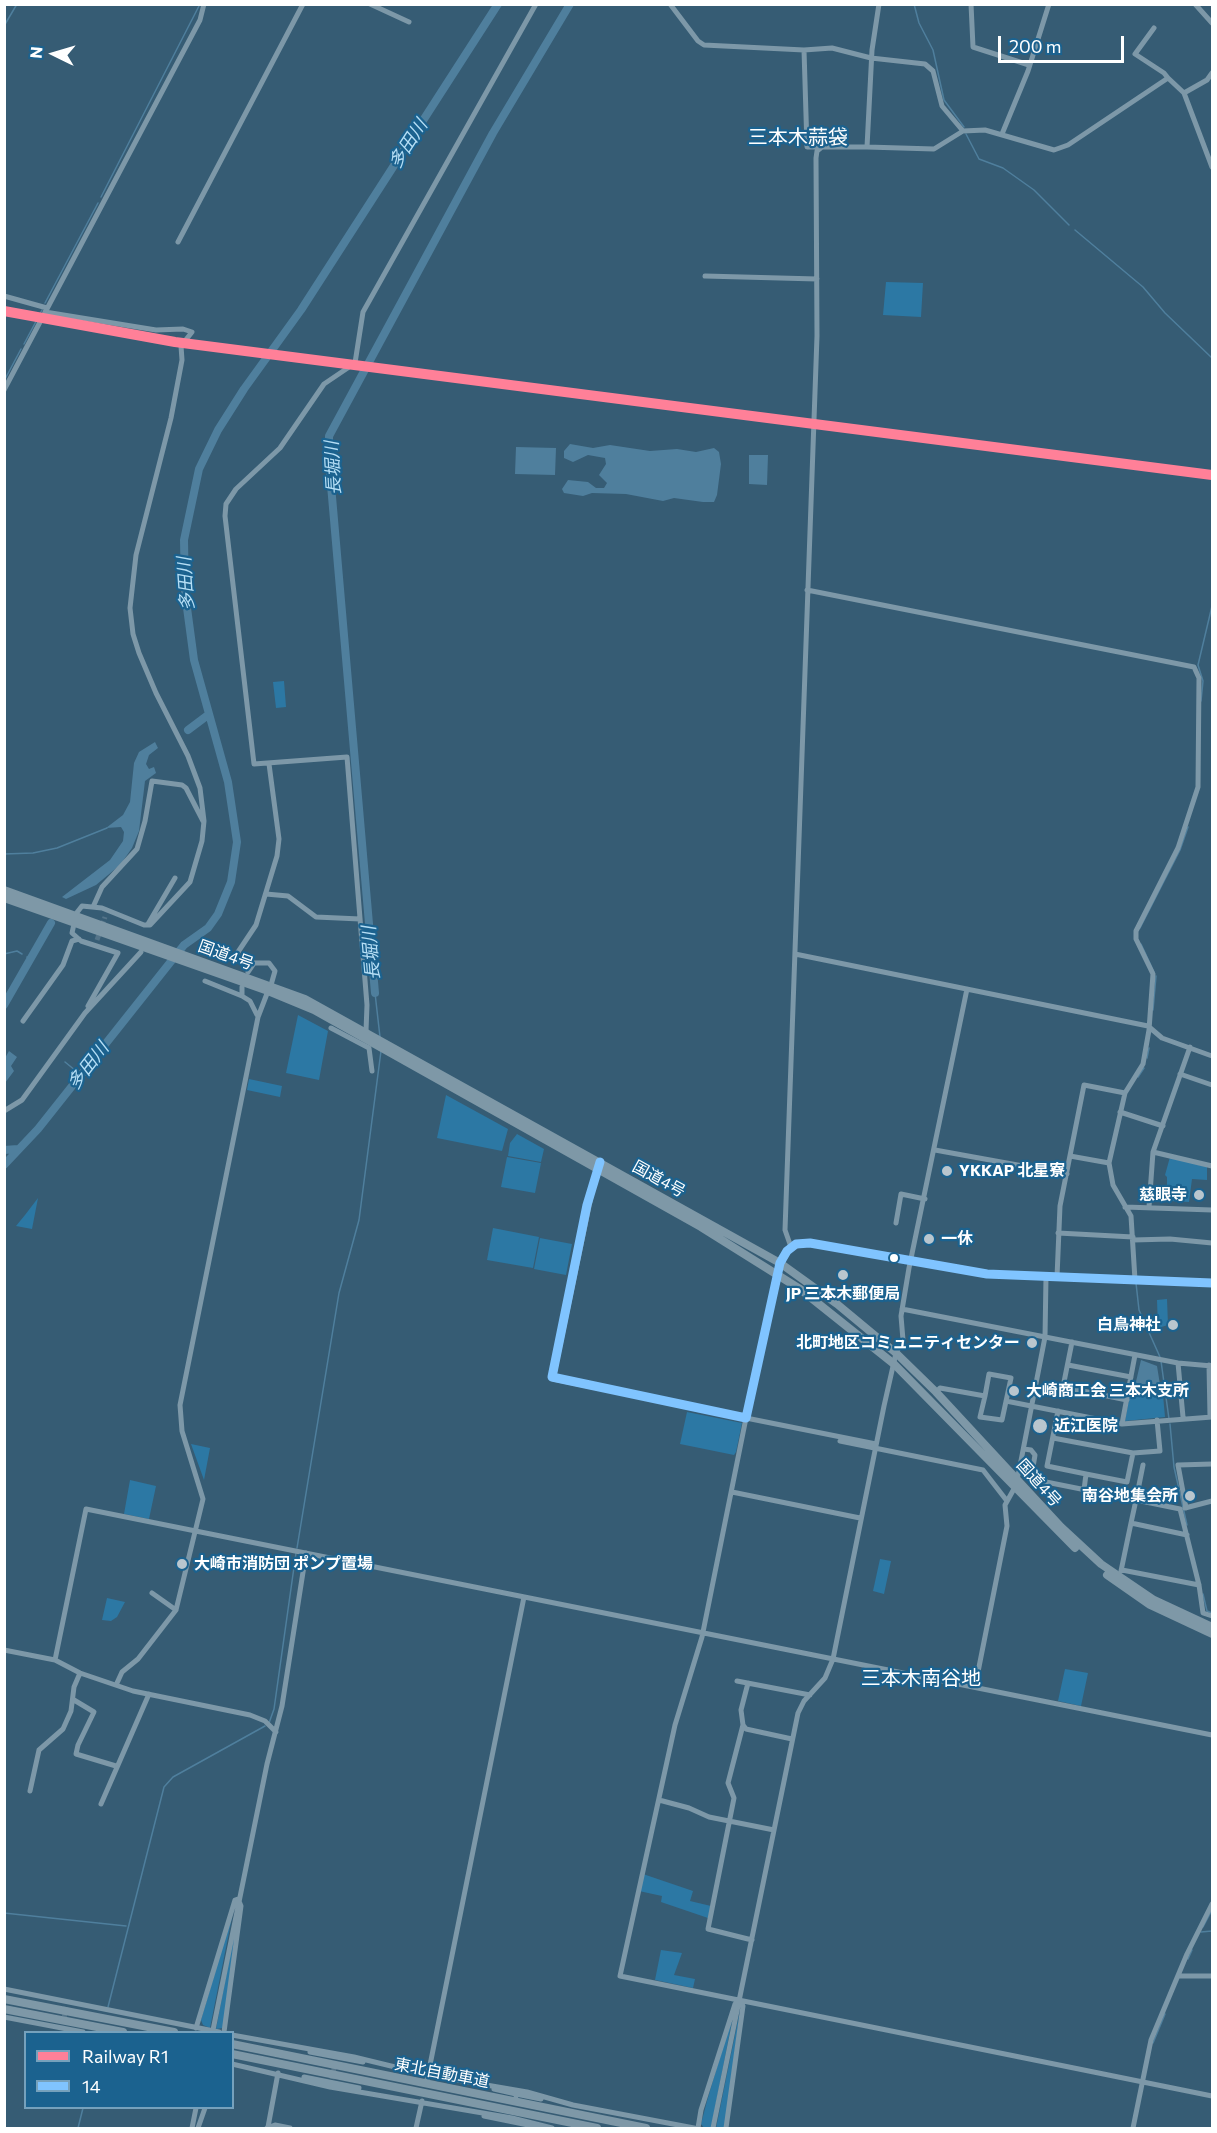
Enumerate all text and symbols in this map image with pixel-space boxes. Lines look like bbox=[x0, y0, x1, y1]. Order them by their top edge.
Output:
north arrow bbox=[24, 24, 84, 84]
scale bar bbox=[1001, 24, 1127, 62]
text: 200 m bbox=[1009, 35, 1062, 57]
text: N bbox=[26, 46, 46, 59]
water label: 多田川 bbox=[384, 115, 432, 173]
district label: 三本木蒜袋 bbox=[748, 125, 848, 149]
water label: 長堀川 bbox=[321, 440, 345, 496]
water label: 多田川 bbox=[173, 556, 199, 612]
water label: 長堀川 bbox=[358, 925, 384, 981]
street label: 国道4号 bbox=[196, 936, 256, 974]
water label: 多田川 bbox=[63, 1038, 113, 1094]
street label: 国道4号 bbox=[629, 1157, 689, 1201]
place label: YKKAP 北星寮 bbox=[959, 1161, 1065, 1181]
marker: YKKAP 北星寮 bbox=[940, 1164, 954, 1178]
place label: 慈眼寺 bbox=[1139, 1185, 1187, 1205]
marker: 慈眼寺 bbox=[1192, 1188, 1206, 1202]
place label: 一休 bbox=[941, 1229, 973, 1249]
marker: 一休 bbox=[922, 1232, 936, 1246]
unlabelled marker bbox=[888, 1252, 900, 1264]
marker: JP 三本木郵便局 bbox=[836, 1268, 850, 1282]
place label: JP 三本木郵便局 bbox=[786, 1284, 900, 1304]
place label: 白鳥神社 bbox=[1097, 1315, 1161, 1335]
marker: 白鳥神社 bbox=[1166, 1318, 1180, 1332]
place label: 北町地区コミュニティセンター bbox=[796, 1333, 1020, 1353]
marker: 北町地区コミュニティセンター bbox=[1025, 1336, 1039, 1350]
place label: 大崎商工会 三本木支所 bbox=[1026, 1381, 1189, 1401]
marker: 大崎商工会 三本木支所 bbox=[1007, 1384, 1021, 1398]
place label: 近江医院 bbox=[1054, 1416, 1118, 1436]
marker: 近江医院 bbox=[1031, 1417, 1049, 1435]
street label: 国道4号 bbox=[1013, 1455, 1065, 1511]
place label: 南谷地集会所 bbox=[1082, 1486, 1178, 1506]
marker: 南谷地集会所 bbox=[1183, 1489, 1197, 1503]
place label: 大崎市消防団 ポンプ置場 bbox=[194, 1554, 373, 1574]
marker: 大崎市消防団 ポンプ置場 bbox=[175, 1557, 189, 1571]
district label: 三本木南谷地 bbox=[861, 1666, 981, 1690]
legend bbox=[24, 2031, 234, 2109]
text: Railway R1 bbox=[82, 2045, 169, 2067]
street label: 東北自動車道 bbox=[393, 2054, 491, 2092]
text: 14 bbox=[82, 2075, 101, 2097]

